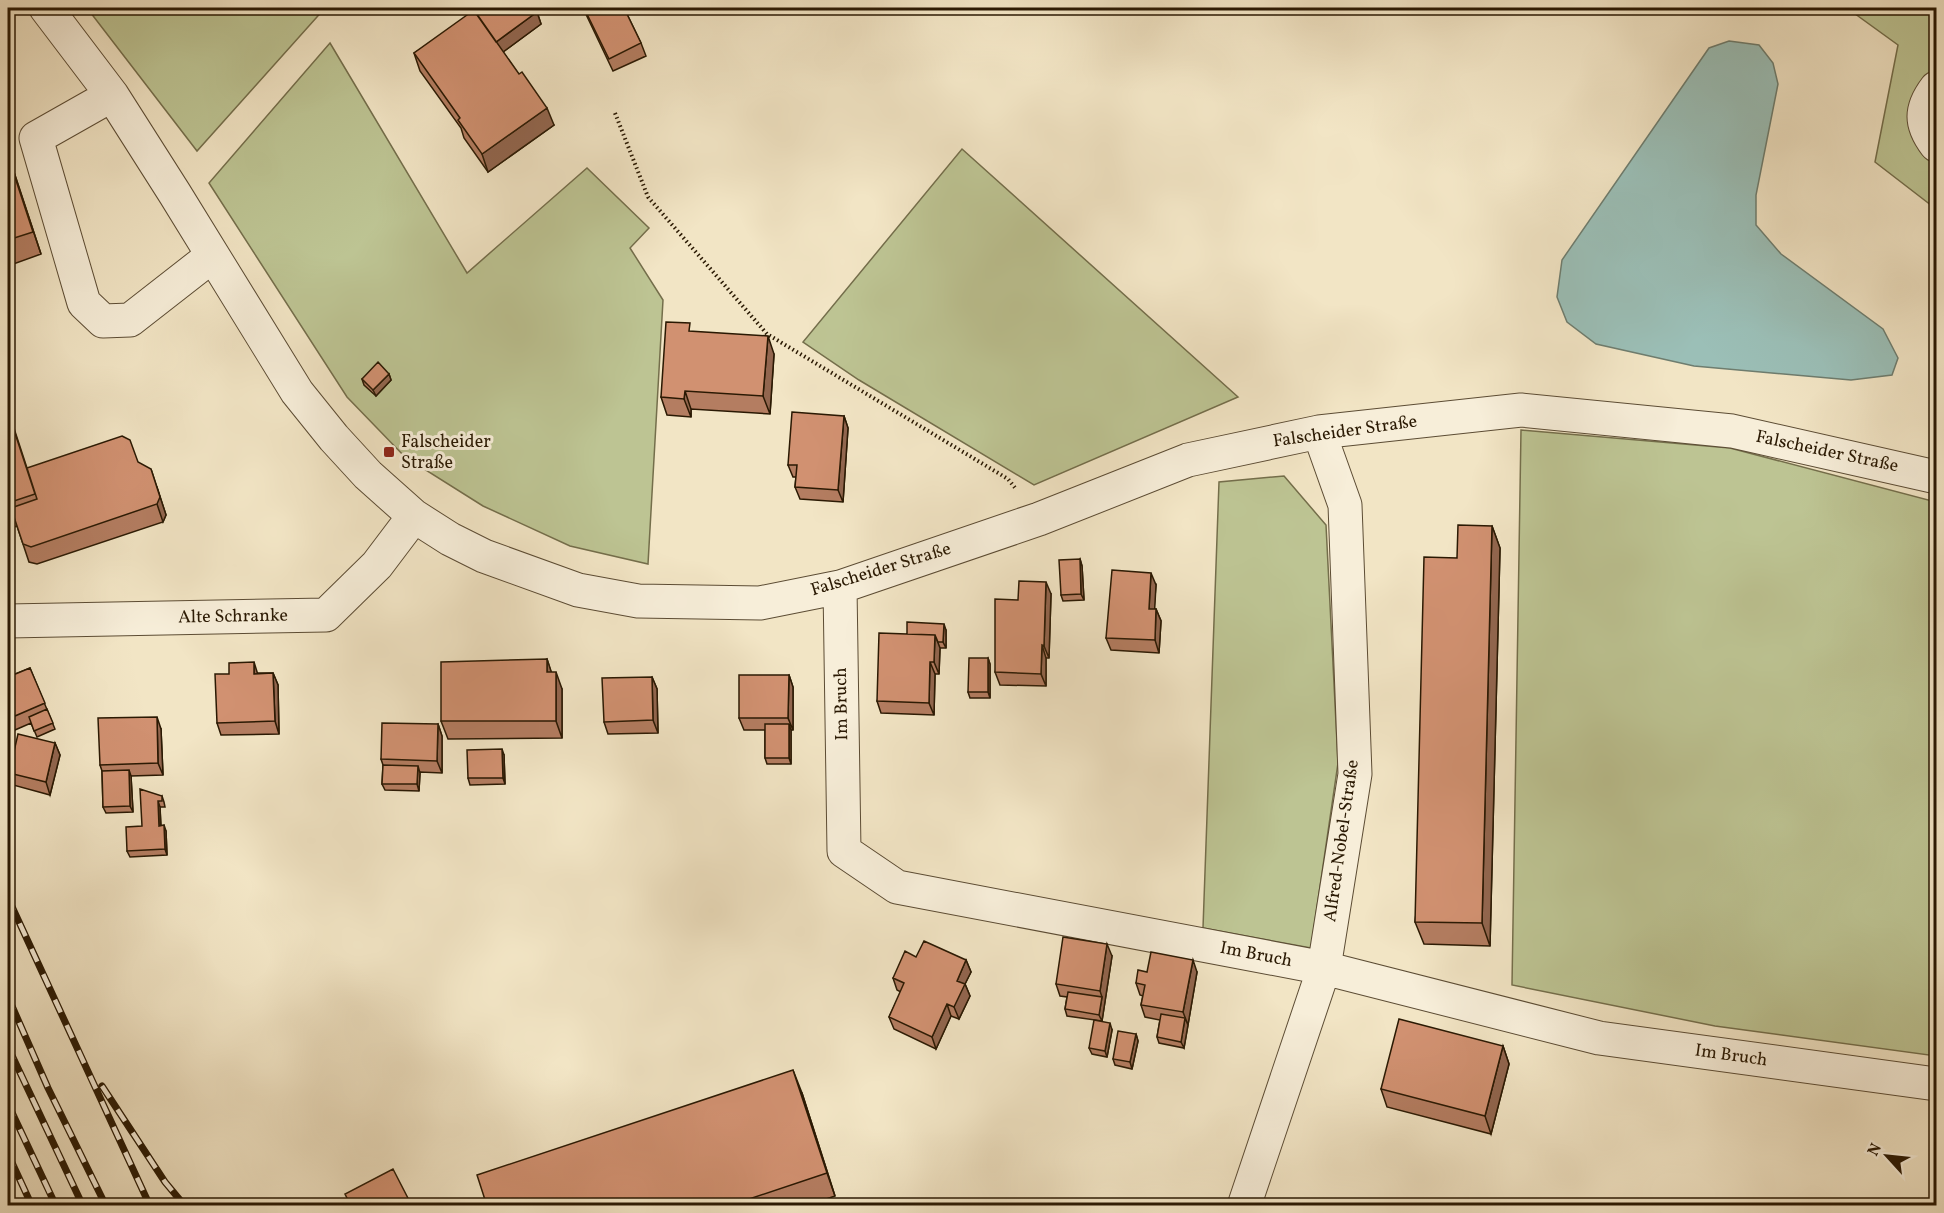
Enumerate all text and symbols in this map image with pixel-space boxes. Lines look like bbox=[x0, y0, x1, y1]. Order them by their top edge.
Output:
street label: Falscheider Straße bbox=[1271, 410, 1419, 454]
street label: Falscheider Straße bbox=[1753, 425, 1901, 479]
place label: Falscheider Straße bbox=[401, 430, 491, 476]
marker: Falscheider Straße bbox=[382, 445, 396, 459]
street label: Falscheider Straße bbox=[808, 537, 954, 603]
street label: Alte Schranke bbox=[178, 604, 288, 630]
street label: Im Bruch bbox=[829, 667, 855, 741]
street label: Alfred-Nobel-Straße bbox=[1318, 758, 1366, 924]
street label: Im Bruch bbox=[1218, 936, 1295, 974]
street label: Im Bruch bbox=[1693, 1039, 1769, 1074]
north arrow bbox=[1857, 1126, 1917, 1186]
text: N bbox=[1863, 1140, 1888, 1160]

